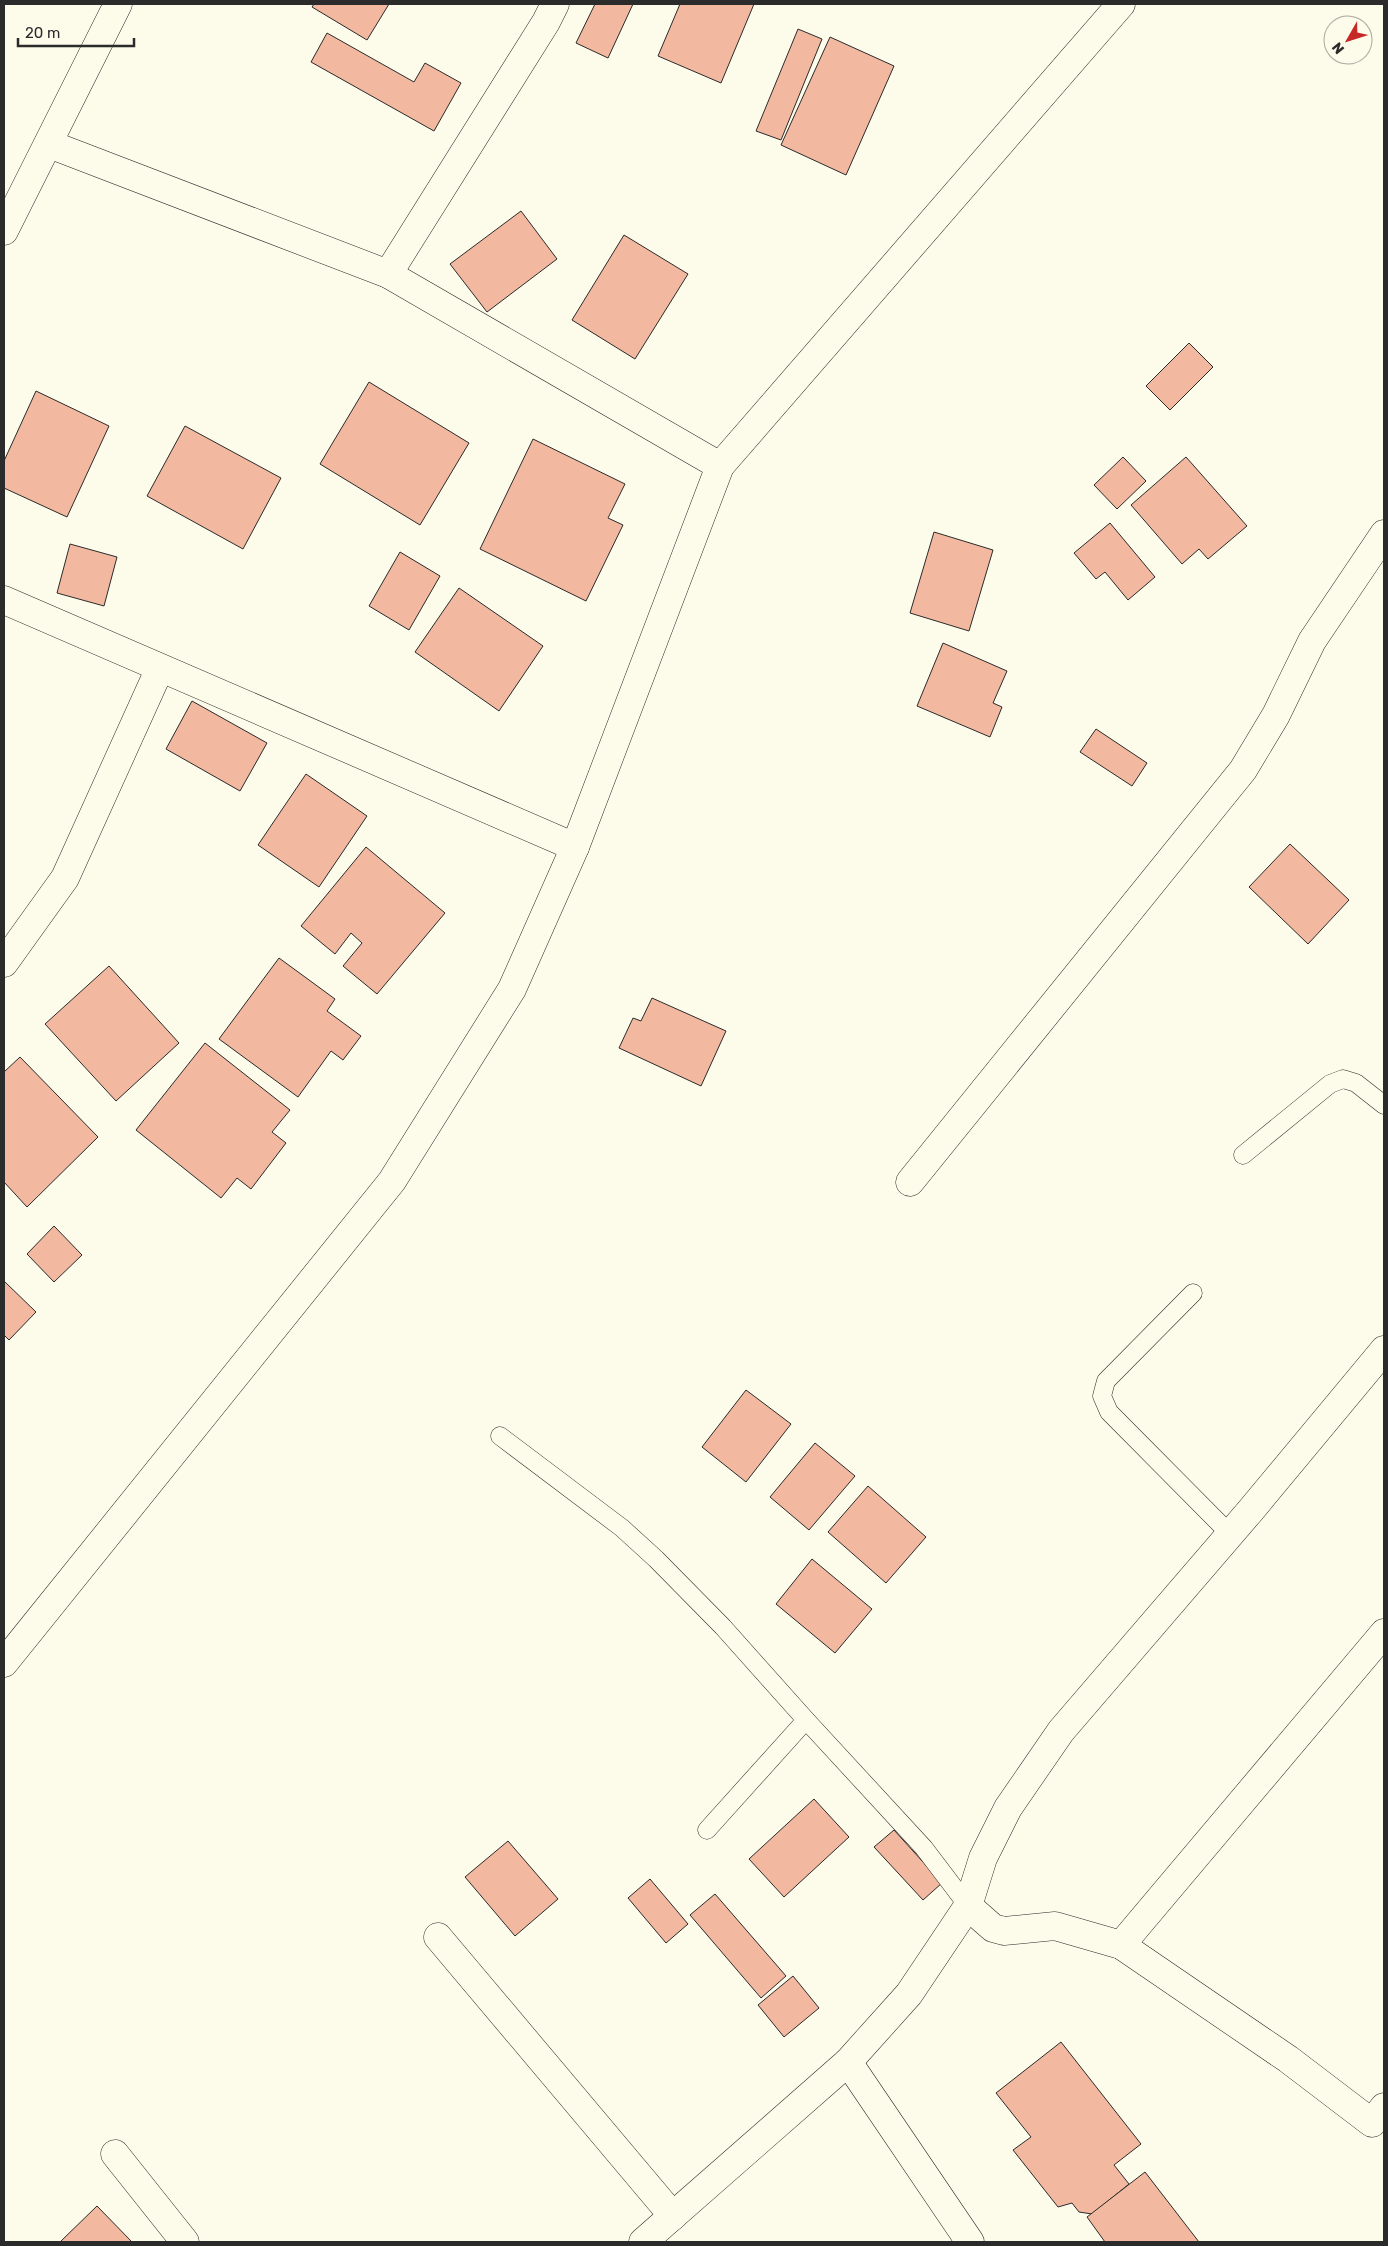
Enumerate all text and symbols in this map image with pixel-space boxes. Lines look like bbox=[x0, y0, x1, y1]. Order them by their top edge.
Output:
scale bar bbox=[18, 15, 134, 47]
north arrow bbox=[1323, 15, 1373, 65]
text: 20 m bbox=[25, 24, 60, 42]
text: N bbox=[1329, 39, 1348, 57]

